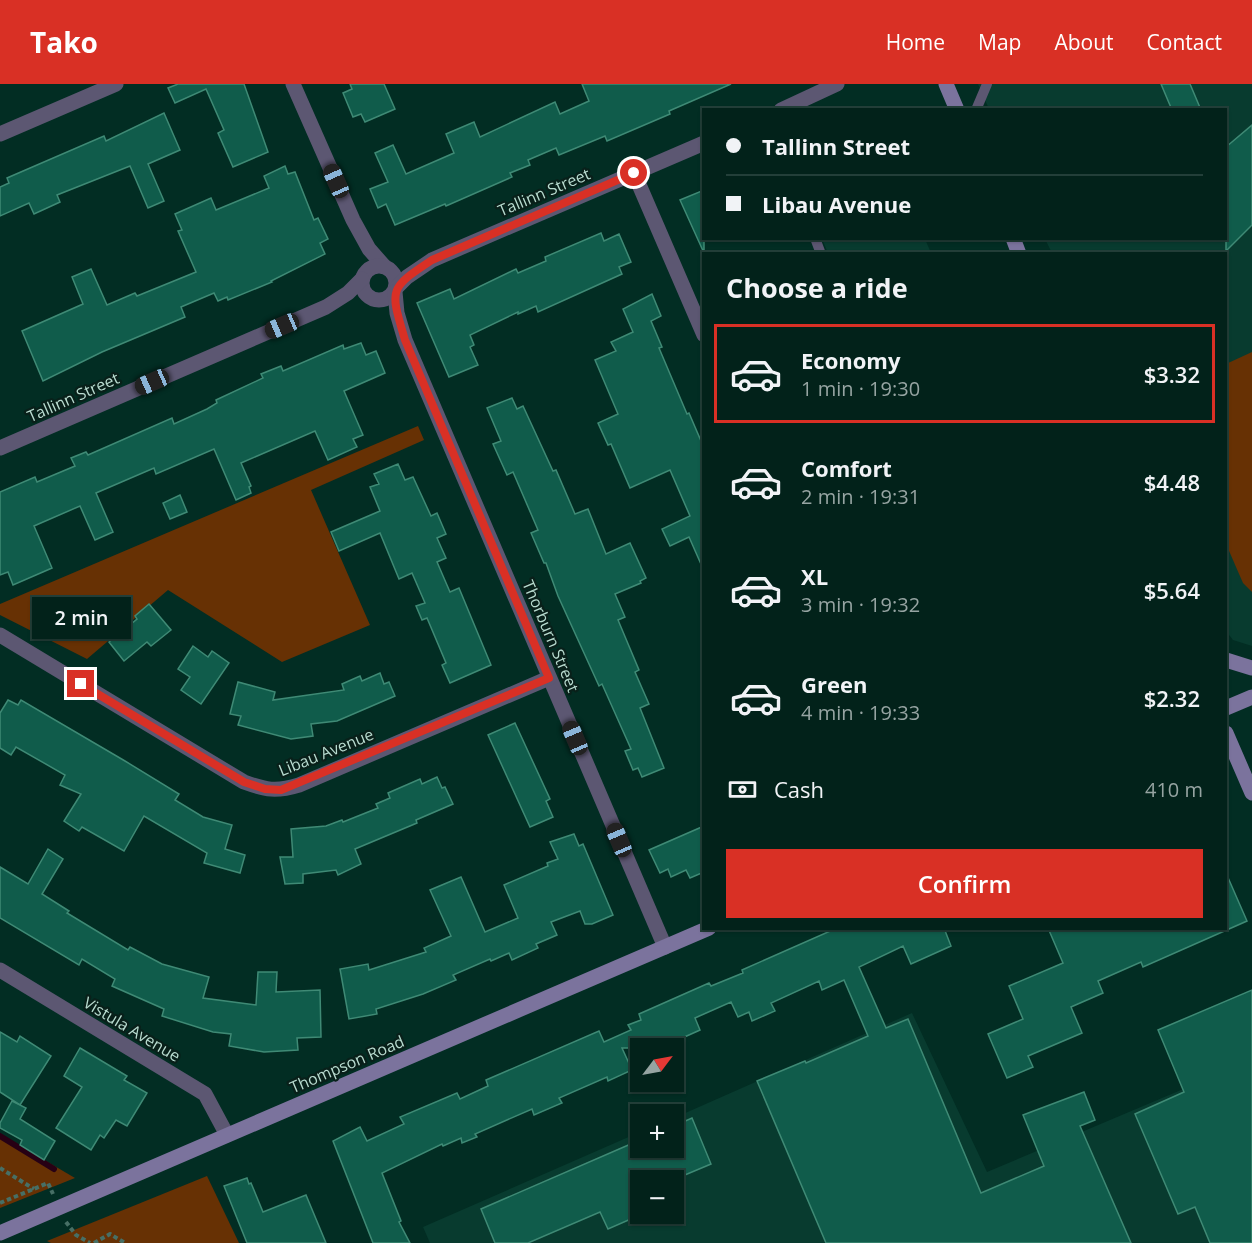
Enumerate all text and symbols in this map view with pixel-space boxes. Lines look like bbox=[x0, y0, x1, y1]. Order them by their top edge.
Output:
text: Tako bbox=[30, 23, 98, 61]
text: Home bbox=[886, 28, 945, 56]
text: Map bbox=[978, 28, 1021, 56]
text: About bbox=[1054, 28, 1114, 56]
text: Contact bbox=[1147, 28, 1222, 56]
text: Tallinn Street bbox=[762, 131, 910, 161]
route start bbox=[620, 159, 647, 186]
car bbox=[320, 161, 352, 201]
street label: Tallinn Street bbox=[494, 163, 594, 221]
text: Libau Avenue bbox=[762, 189, 911, 219]
text: Choose a ride bbox=[726, 269, 908, 306]
car bbox=[262, 311, 302, 341]
text: Economy bbox=[801, 345, 900, 375]
icon: car bbox=[729, 347, 783, 401]
text: $3.32 bbox=[1144, 359, 1200, 389]
car bbox=[132, 366, 172, 398]
street label: Tallinn Street bbox=[24, 367, 123, 427]
text: 1 min · 19:30 bbox=[801, 375, 920, 402]
text: Comfort bbox=[801, 453, 892, 483]
icon: car bbox=[729, 455, 783, 509]
text: $4.48 bbox=[1144, 467, 1200, 497]
text: 2 min · 19:31 bbox=[801, 483, 920, 510]
text: XL bbox=[801, 561, 828, 591]
icon: car bbox=[729, 563, 783, 617]
text: $5.64 bbox=[1144, 575, 1200, 605]
street label: Thorburn Street bbox=[518, 577, 585, 696]
text: 3 min · 19:32 bbox=[801, 591, 920, 618]
callout: 2 min bbox=[32, 597, 130, 639]
text: 2 min bbox=[55, 604, 109, 631]
text: Green bbox=[801, 669, 867, 699]
route end bbox=[67, 670, 94, 697]
icon: car bbox=[729, 671, 783, 725]
text: $2.32 bbox=[1144, 683, 1200, 713]
text: 4 min · 19:33 bbox=[801, 699, 920, 726]
car bbox=[560, 718, 590, 758]
street label: Libau Avenue bbox=[275, 723, 377, 781]
icon: cash bbox=[726, 773, 759, 806]
text: Cash bbox=[774, 774, 824, 804]
text: 410 m bbox=[1145, 776, 1203, 803]
car bbox=[604, 820, 634, 860]
button: Confirm bbox=[726, 849, 1203, 918]
street label: Vistula Avenue bbox=[79, 991, 185, 1067]
street label: Thompson Road bbox=[286, 1030, 408, 1098]
north arrow bbox=[630, 1038, 684, 1092]
map controls bbox=[630, 1038, 684, 1224]
button: + bbox=[630, 1104, 684, 1158]
button: − bbox=[630, 1170, 684, 1224]

